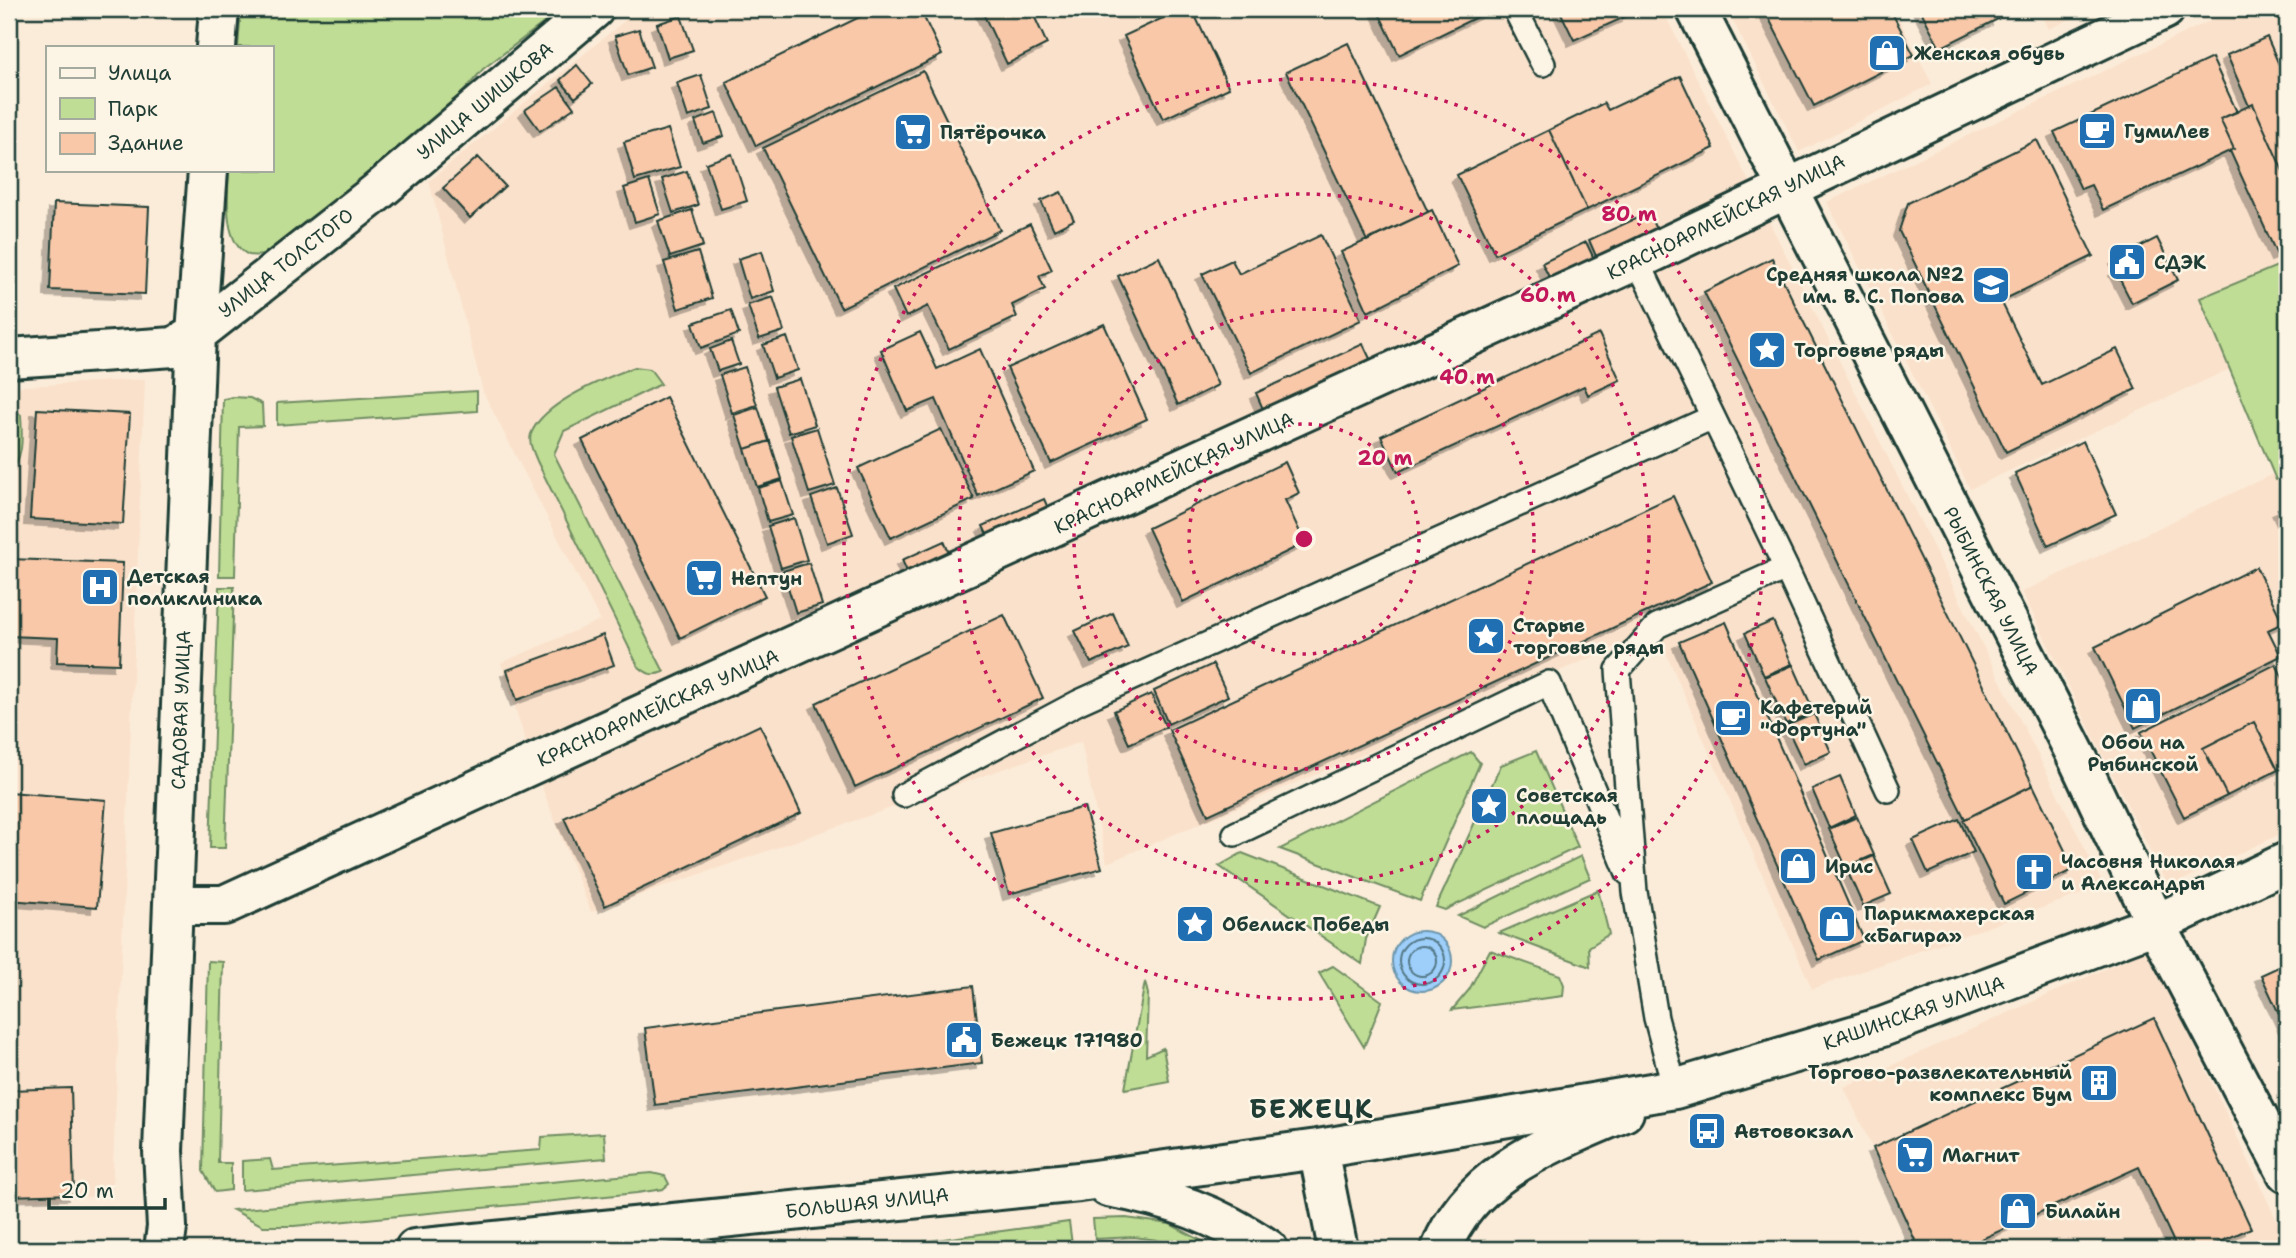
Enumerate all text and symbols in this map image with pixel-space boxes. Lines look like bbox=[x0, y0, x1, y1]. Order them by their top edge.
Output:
shop icon: Женская обувь bbox=[1866, 32, 1908, 74]
street label: УЛИЦА ШИШКОВА bbox=[412, 37, 558, 165]
place label: Женская обувь bbox=[1914, 41, 2065, 66]
legend bbox=[46, 46, 273, 172]
text: Улица bbox=[108, 59, 171, 87]
text: Парк bbox=[108, 95, 158, 123]
cafe icon: ГумиЛев bbox=[2076, 110, 2118, 152]
supermarket icon: Пятёрочка bbox=[892, 111, 934, 153]
place label: ГумиЛев bbox=[2124, 119, 2210, 144]
place label: Пятёрочка bbox=[940, 120, 1046, 145]
text: Здание bbox=[108, 129, 184, 157]
street label: КРАСНОАРМЕЙСКАЯ УЛИЦА bbox=[1603, 148, 1849, 286]
text: 80 m bbox=[1601, 200, 1657, 228]
street label: УЛИЦА ТОЛСТОГО bbox=[214, 203, 358, 323]
public building icon: СДЭК bbox=[2106, 241, 2148, 283]
place label: СДЭК bbox=[2154, 250, 2206, 275]
place label: Средняя школа №2 им. В. С. Попова bbox=[1766, 262, 1964, 309]
school or university icon: Средняя школа №2 им. В. С. Попова bbox=[1970, 264, 2012, 306]
text: 60 m bbox=[1520, 281, 1576, 309]
place icon: Торговые ряды bbox=[1746, 329, 1788, 371]
place label: Торговые ряды bbox=[1794, 338, 1944, 363]
text: 40 m bbox=[1439, 363, 1495, 391]
street label: КРАСНОАРМЕЙСКАЯ УЛИЦА bbox=[1050, 406, 1298, 540]
text: 20 m bbox=[1357, 444, 1413, 472]
street label: РЫБИНСКАЯ УЛИЦА bbox=[1938, 502, 2044, 680]
centre of rings bbox=[1292, 527, 1316, 551]
supermarket icon: Нептун bbox=[683, 557, 725, 599]
place label: Детская поликлиника bbox=[127, 564, 262, 611]
hospital icon: Детская поликлиника bbox=[79, 566, 121, 608]
place label: Нептун bbox=[731, 566, 802, 591]
place label: Старые торговые ряды bbox=[1513, 613, 1664, 660]
place icon: Старые торговые ряды bbox=[1465, 615, 1507, 657]
street label: САДОВАЯ УЛИЦА bbox=[166, 630, 196, 790]
street label: КРАСНОАРМЕЙСКАЯ УЛИЦА bbox=[533, 643, 783, 773]
shop icon: Обои на Рыбинской bbox=[2122, 685, 2164, 727]
place label: Кафетерий "Фортуна" bbox=[1760, 695, 1872, 742]
cafe icon: Кафетерий "Фортуна" bbox=[1712, 697, 1754, 739]
place label: Обои на Рыбинской bbox=[2087, 730, 2199, 777]
place label: Советская площадь bbox=[1516, 783, 1618, 830]
place icon: Советская площадь bbox=[1468, 785, 1510, 827]
shop icon: Ирис bbox=[1777, 845, 1819, 887]
place label: Часовня Николая и Александры bbox=[2061, 849, 2236, 896]
church icon: Часовня Николая и Александры bbox=[2013, 851, 2055, 893]
place label: Ирис bbox=[1825, 854, 1874, 879]
place label: Парикмахерская «Багира» bbox=[1864, 901, 2035, 948]
place icon: Обелиск Победы bbox=[1174, 903, 1216, 945]
shop icon: Парикмахерская «Багира» bbox=[1816, 903, 1858, 945]
place label: Обелиск Победы bbox=[1222, 912, 1389, 937]
street label: КАШИНСКАЯ УЛИЦА bbox=[1820, 970, 2008, 1056]
public building icon: Бежецк 171980 bbox=[943, 1019, 985, 1061]
place label: Бежецк 171980 bbox=[991, 1028, 1143, 1053]
place label: Торгово-развлекательный комплекс Бум bbox=[1808, 1060, 2072, 1107]
building icon: Торгово-развлекательный комплекс Бум bbox=[2078, 1062, 2120, 1104]
district label: БЕЖЕЦК bbox=[1249, 1091, 1375, 1126]
bus stop icon: Автовокзал bbox=[1686, 1110, 1728, 1152]
place label: Автовокзал bbox=[1734, 1119, 1854, 1144]
supermarket icon: Магнит bbox=[1894, 1134, 1936, 1176]
place label: Магнит bbox=[1942, 1143, 2020, 1168]
scale bar bbox=[49, 1167, 164, 1211]
text: 20 m bbox=[60, 1177, 114, 1205]
street label: БОЛЬШАЯ УЛИЦА bbox=[784, 1182, 950, 1224]
shop icon: Билайн bbox=[1997, 1190, 2039, 1232]
place label: Билайн bbox=[2045, 1199, 2121, 1224]

